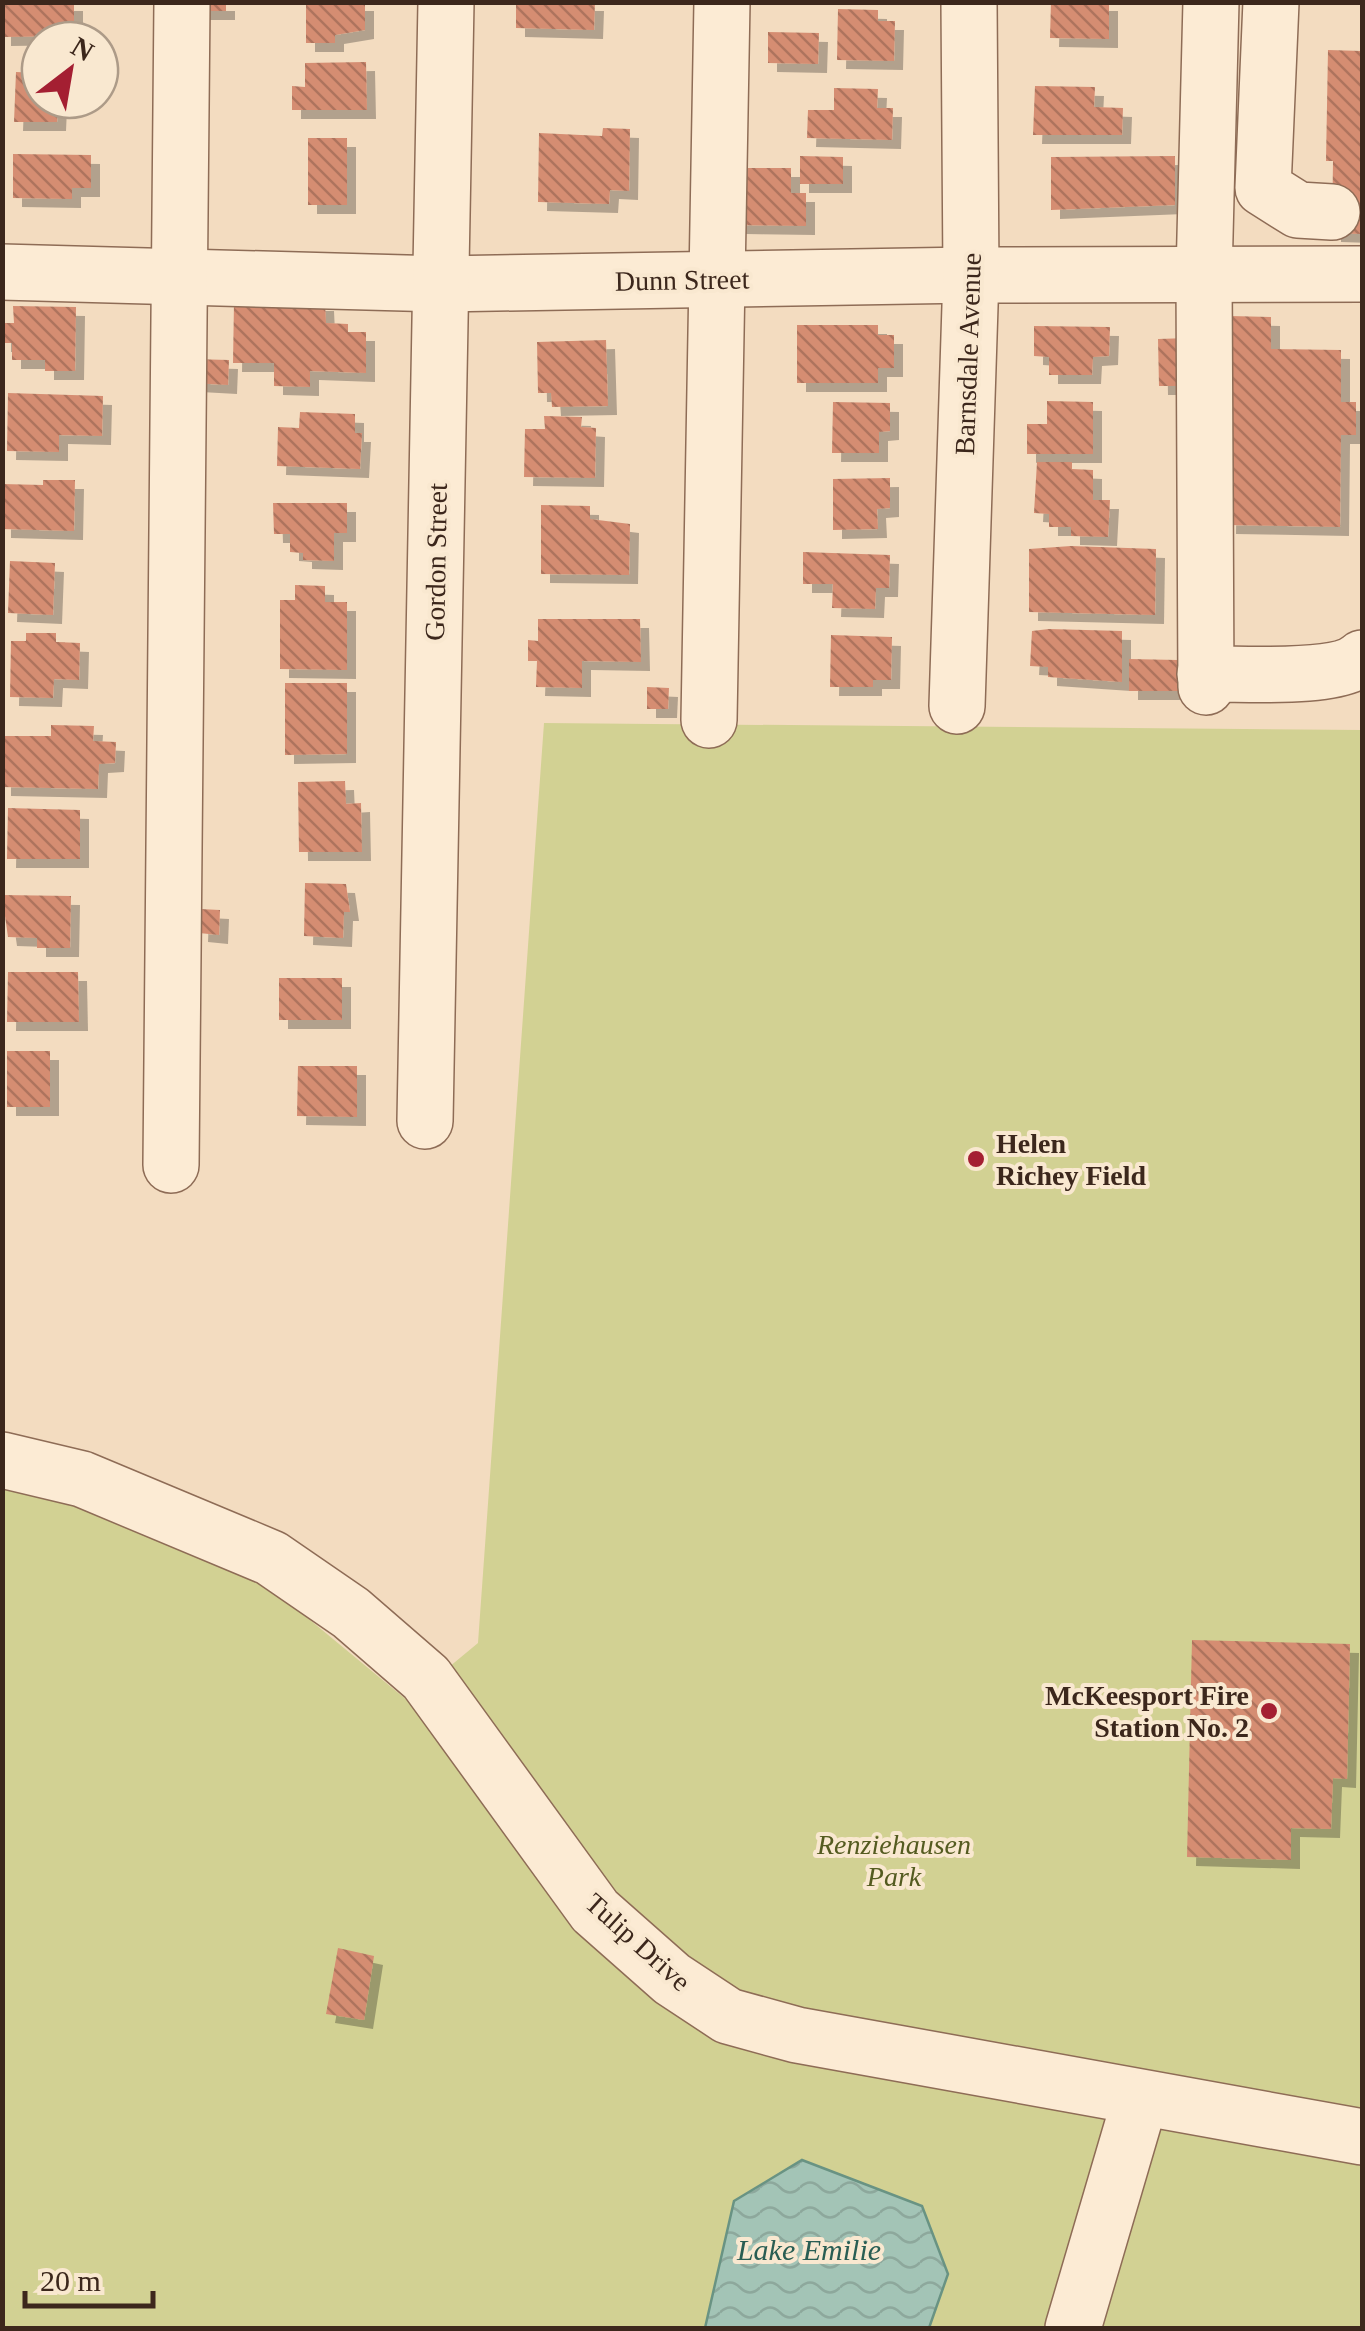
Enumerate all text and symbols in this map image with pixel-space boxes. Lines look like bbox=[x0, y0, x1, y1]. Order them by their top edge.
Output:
north arrow bbox=[20, 20, 120, 120]
text: N bbox=[66, 31, 99, 67]
street label: Barnsdale Avenue bbox=[949, 252, 987, 456]
street label: Dunn Street bbox=[614, 263, 750, 297]
street label: Gordon Street bbox=[419, 483, 453, 641]
place label: Helen Richey Field bbox=[996, 1128, 1147, 1191]
marker: Helen Richey Field bbox=[965, 1148, 987, 1170]
place label: McKeesport Fire Station No. 2 bbox=[1045, 1680, 1249, 1743]
marker: McKeesport Fire Station No. 2 bbox=[1258, 1700, 1280, 1722]
park label: Renziehausen Park bbox=[816, 1829, 971, 1892]
street label: Tulip Drive bbox=[579, 1887, 697, 1997]
water label: Lake Emilie bbox=[736, 2233, 881, 2266]
scale bar bbox=[25, 2246, 152, 2308]
text: 20 m bbox=[40, 2264, 101, 2297]

